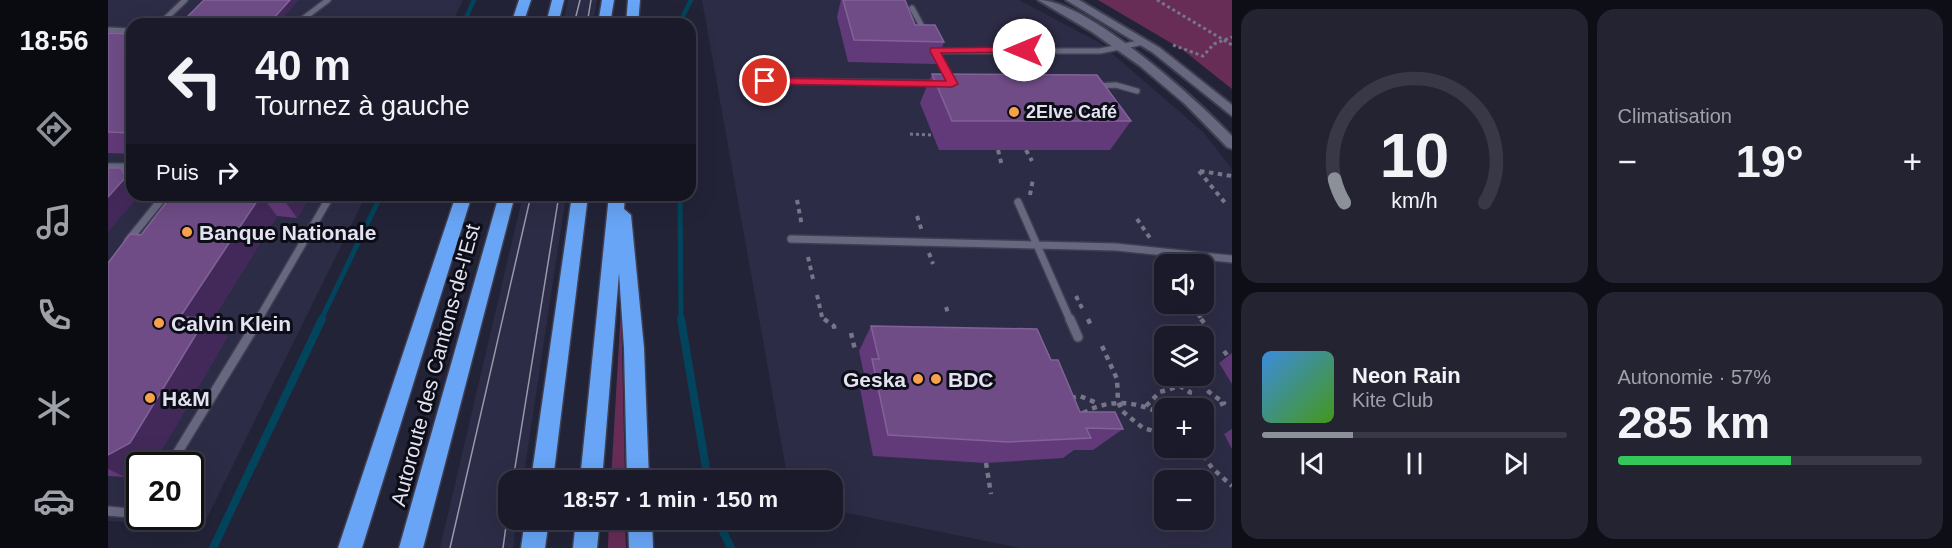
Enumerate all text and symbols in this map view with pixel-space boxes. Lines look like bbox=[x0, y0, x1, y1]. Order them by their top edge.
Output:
position arrow bbox=[992, 18, 1056, 82]
text: 18:56 bbox=[19, 26, 89, 56]
icon: left bbox=[156, 42, 234, 120]
text: 40 m bbox=[255, 42, 351, 89]
pin bbox=[739, 55, 790, 106]
icon: arrive bbox=[748, 64, 781, 97]
text: Tournez à gauche bbox=[255, 91, 470, 121]
place label: 2Elve Café bbox=[1026, 102, 1117, 122]
marker: 2Elve Café bbox=[1007, 105, 1021, 119]
text: Climatisation bbox=[1618, 105, 1732, 127]
icon: directions bbox=[33, 108, 75, 150]
text: 10 bbox=[1380, 121, 1449, 190]
text: 19° bbox=[1736, 136, 1804, 187]
text: − bbox=[1618, 143, 1637, 180]
text: + bbox=[1903, 143, 1922, 180]
icon: right bbox=[211, 156, 244, 189]
text: Puis bbox=[156, 160, 199, 185]
text: km/h bbox=[1391, 189, 1437, 213]
icon: music bbox=[33, 201, 75, 243]
place label: Banque Nationale bbox=[199, 221, 376, 244]
street label: Autoroute des Cantons-de-l'Est bbox=[386, 221, 484, 509]
marker: Banque Nationale bbox=[180, 225, 194, 239]
map controls bbox=[1154, 254, 1214, 530]
button: sound bbox=[1154, 254, 1214, 314]
icon: phone bbox=[33, 294, 75, 336]
place label: Calvin Klein bbox=[171, 312, 291, 335]
marker: Calvin Klein bbox=[152, 316, 166, 330]
button: layers bbox=[1154, 326, 1214, 386]
text: Neon Rain bbox=[1352, 363, 1461, 388]
text: Autonomie · 57% bbox=[1618, 366, 1771, 388]
place label: Geska bbox=[843, 368, 906, 391]
place label: BDC bbox=[948, 368, 994, 391]
marker: Geska bbox=[911, 372, 925, 386]
marker: BDC bbox=[929, 372, 943, 386]
icon: climate bbox=[33, 387, 75, 429]
place label: H&M bbox=[162, 387, 210, 410]
text: Kite Club bbox=[1352, 389, 1433, 411]
marker: H&M bbox=[143, 391, 157, 405]
text: 285 km bbox=[1618, 397, 1770, 448]
button: + bbox=[1154, 398, 1214, 458]
icon: previous bbox=[1296, 447, 1329, 480]
icon: pause bbox=[1398, 447, 1431, 480]
icon: next bbox=[1499, 447, 1532, 480]
speed limit sign: 20 bbox=[126, 452, 204, 530]
button: − bbox=[1154, 470, 1214, 530]
icon: car bbox=[33, 480, 75, 522]
text: 18:57 · 1 min · 150 m bbox=[563, 487, 778, 512]

